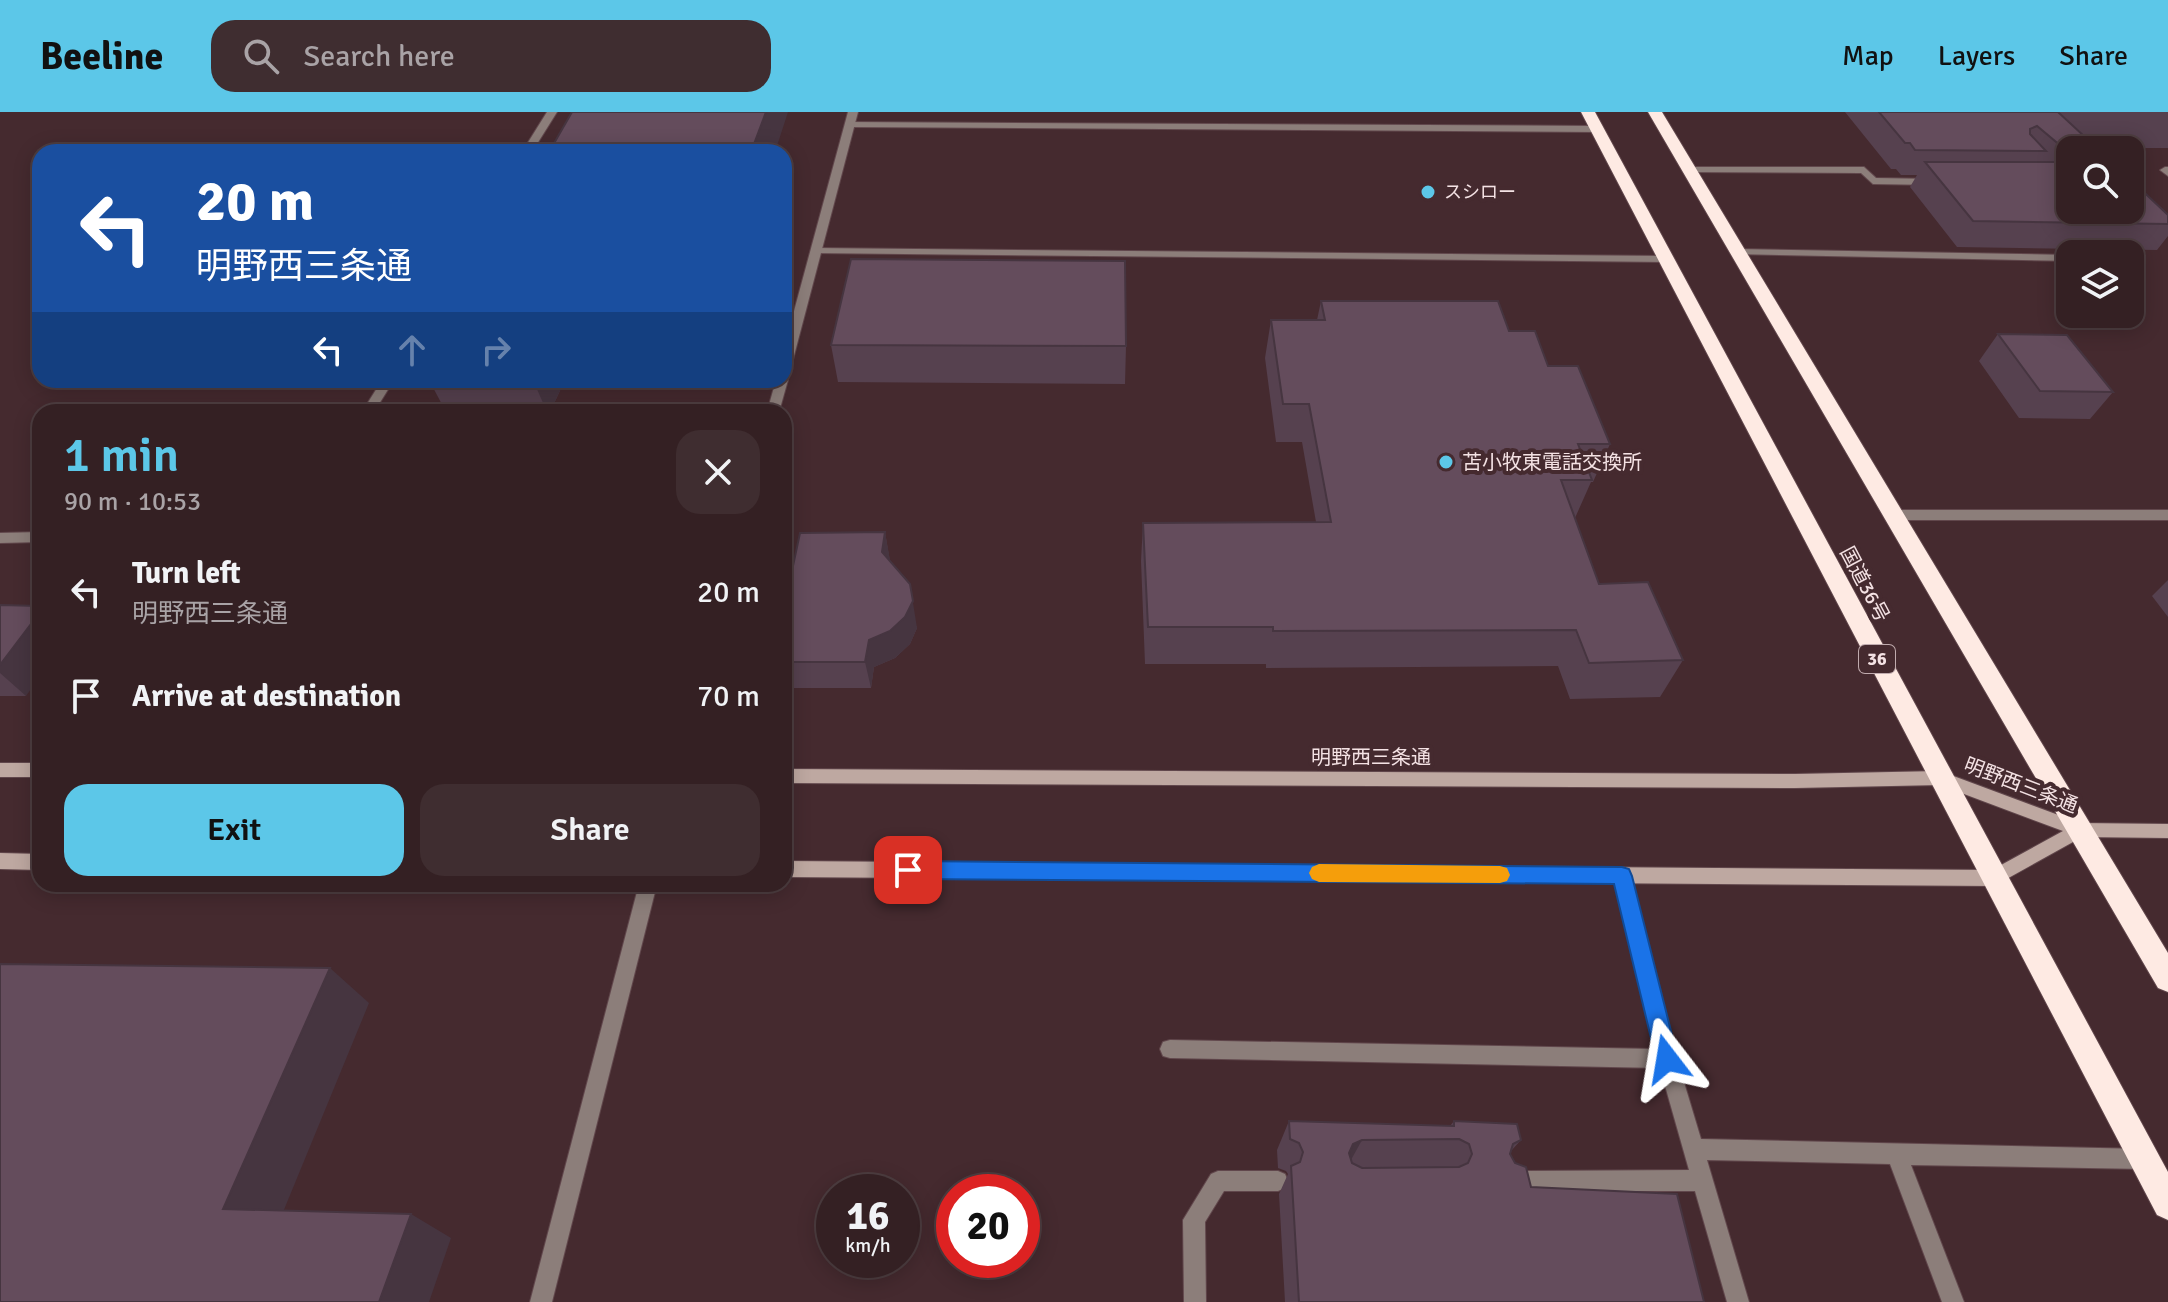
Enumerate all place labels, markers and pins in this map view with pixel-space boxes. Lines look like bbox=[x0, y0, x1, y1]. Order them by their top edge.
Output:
place label: スシロー bbox=[1444, 181, 1516, 203]
marker: スシロー bbox=[1419, 183, 1437, 201]
place label: 苫小牧東電話交換所 bbox=[1462, 450, 1642, 475]
marker: 苫小牧東電話交換所 bbox=[1437, 453, 1455, 471]
pin bbox=[874, 836, 942, 904]

